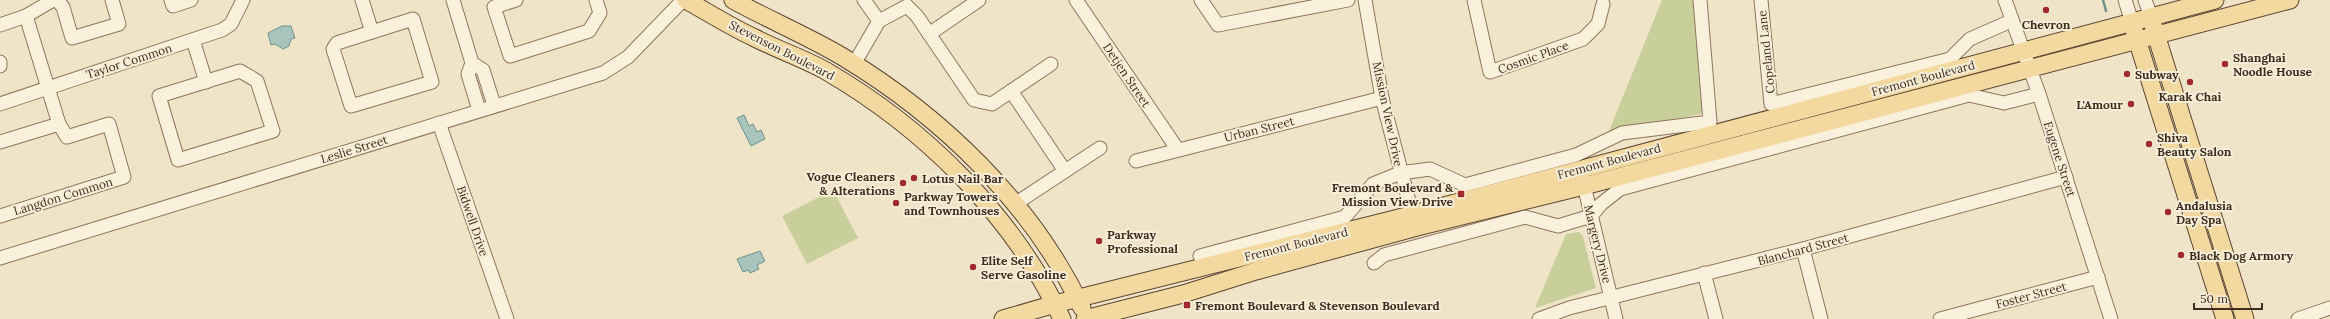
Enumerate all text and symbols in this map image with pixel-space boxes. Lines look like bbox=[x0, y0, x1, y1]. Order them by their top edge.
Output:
marker: Chevron bbox=[2041, 5, 2051, 15]
street label: Copeland Lane bbox=[1754, 9, 1778, 94]
street label: Stevenson Boulevard bbox=[727, 17, 837, 83]
place label: Chevron bbox=[2022, 17, 2071, 32]
street label: Cosmic Place bbox=[1496, 37, 1571, 77]
street label: Taylor Common bbox=[84, 40, 174, 82]
street label: Detjen Street bbox=[1100, 40, 1154, 110]
place label: Shanghai Noodle House bbox=[2233, 50, 2312, 79]
street label: Fremont Boulevard bbox=[1870, 57, 1976, 99]
marker: Shanghai Noodle House bbox=[2220, 59, 2230, 69]
street label: Mission View Drive bbox=[1370, 60, 1407, 168]
place label: Subway bbox=[2135, 67, 2179, 82]
marker: Subway bbox=[2122, 69, 2132, 79]
marker: Karak Chai bbox=[2185, 77, 2195, 87]
place label: Karak Chai bbox=[2159, 89, 2222, 104]
place label: L'Amour bbox=[2076, 97, 2123, 112]
marker: L'Amour bbox=[2126, 99, 2136, 109]
street label: Urban Street bbox=[1222, 113, 1296, 145]
street label: Eugene Street bbox=[2041, 119, 2079, 199]
place label: Shiva Beauty Salon bbox=[2157, 130, 2232, 159]
street label: Leslie Street bbox=[319, 132, 390, 166]
marker: Shiva Beauty Salon bbox=[2144, 139, 2154, 149]
street label: Fremont Boulevard bbox=[1556, 140, 1662, 182]
place label: Vogue Cleaners & Alterations bbox=[807, 169, 895, 198]
place label: Lotus Nail Bar bbox=[922, 171, 1004, 186]
marker: Lotus Nail Bar bbox=[909, 173, 919, 183]
street label: Langdon Common bbox=[12, 174, 114, 218]
marker: Vogue Cleaners & Alterations bbox=[898, 178, 908, 188]
place label: Fremont Boulevard & Mission View Drive bbox=[1332, 180, 1454, 209]
street label: Bidwell Drive bbox=[454, 184, 492, 259]
place label: Parkway Towers and Townhouses bbox=[904, 189, 999, 218]
marker: Fremont Boulevard & Mission View Drive bbox=[1456, 189, 1466, 199]
marker: Parkway Towers and Townhouses bbox=[891, 198, 901, 208]
place label: Andalusia Day Spa bbox=[2176, 198, 2233, 227]
street label: Margery Drive bbox=[1581, 203, 1615, 285]
marker: Andalusia Day Spa bbox=[2163, 207, 2173, 217]
street label: Fremont Boulevard bbox=[1242, 224, 1350, 264]
place label: Parkway Professional bbox=[1107, 227, 1178, 256]
street label: Blanchard Street bbox=[1756, 230, 1850, 268]
marker: Parkway Professional bbox=[1094, 236, 1104, 246]
place label: Black Dog Armory bbox=[2189, 248, 2294, 263]
marker: Black Dog Armory bbox=[2176, 250, 2186, 260]
place label: Elite Self Serve Gasoline bbox=[981, 253, 1067, 282]
marker: Elite Self Serve Gasoline bbox=[968, 262, 978, 272]
street label: Foster Street bbox=[1994, 278, 2068, 312]
scale bar bbox=[2194, 285, 2262, 311]
text: 50 m bbox=[2200, 291, 2228, 306]
place label: Fremont Boulevard & Stevenson Boulevard bbox=[1195, 298, 1440, 313]
marker: Fremont Boulevard & Stevenson Boulevard bbox=[1182, 300, 1192, 310]

